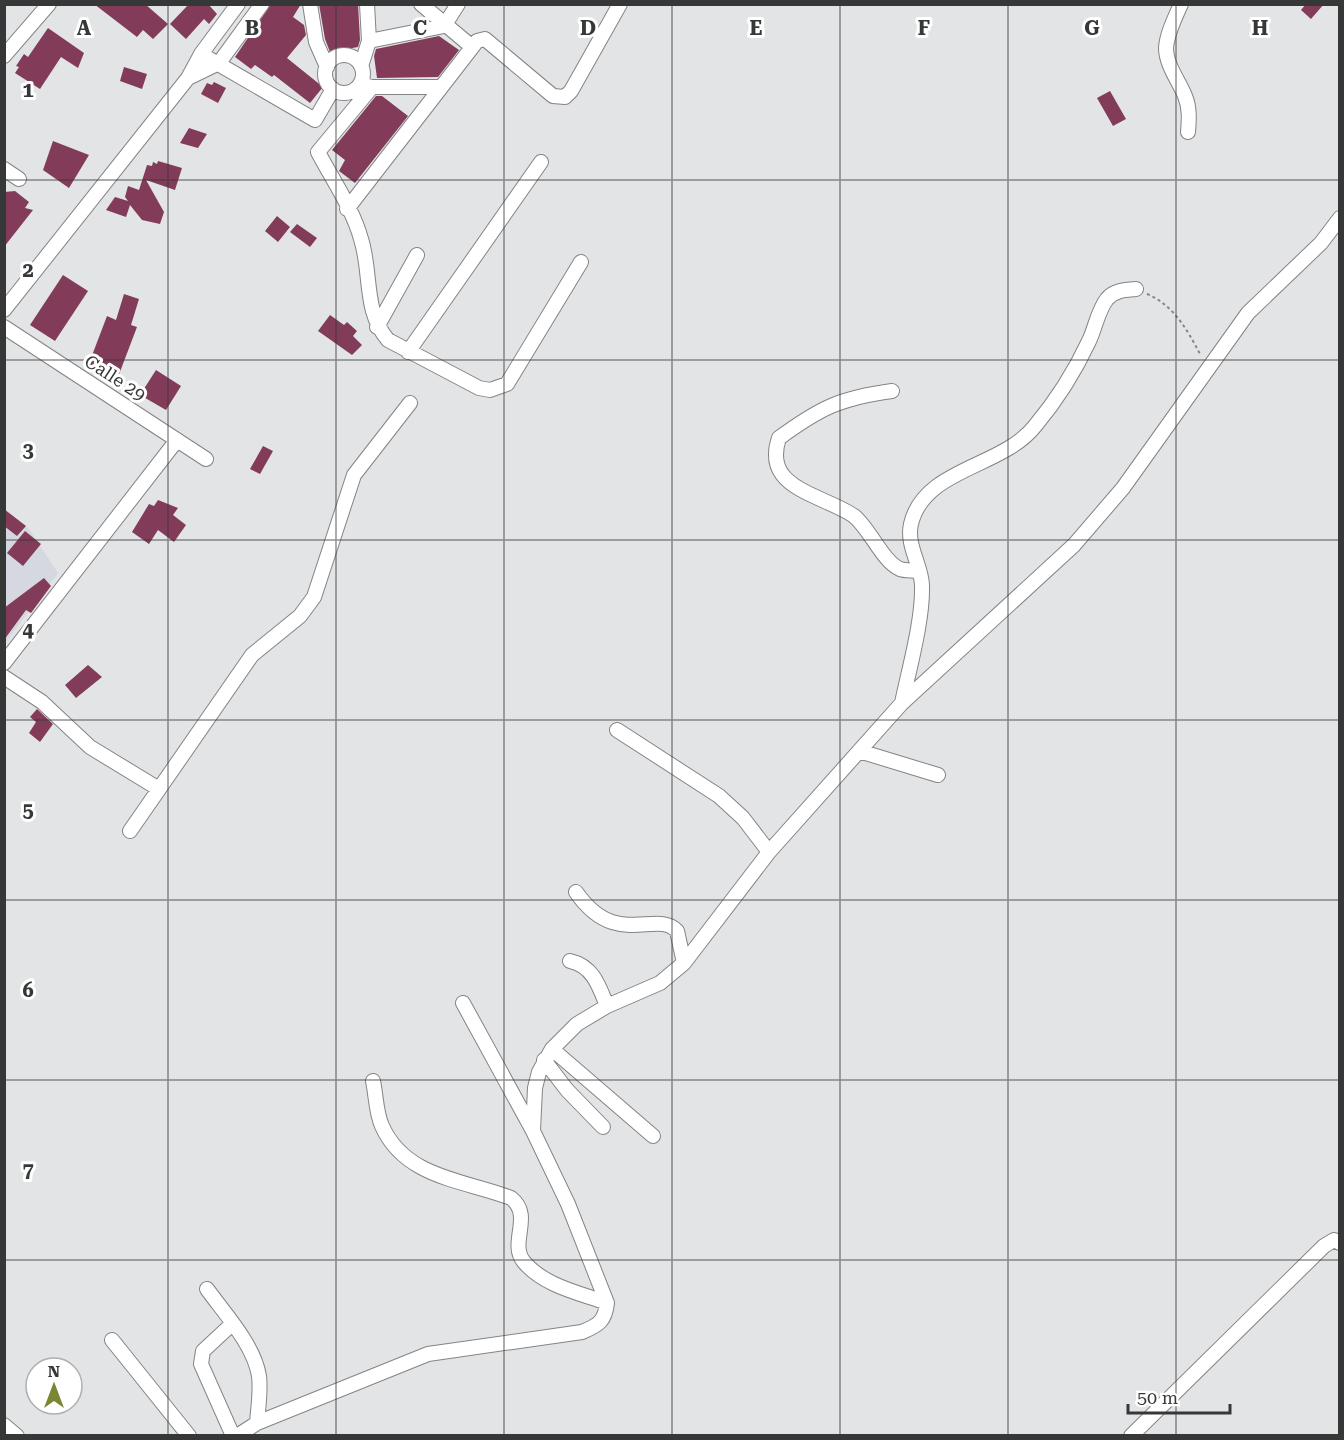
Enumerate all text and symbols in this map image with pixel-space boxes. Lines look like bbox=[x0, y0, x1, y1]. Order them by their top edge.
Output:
text: A bbox=[77, 16, 92, 40]
text: B bbox=[245, 16, 259, 40]
text: C bbox=[413, 16, 427, 40]
text: D bbox=[580, 16, 596, 40]
text: E bbox=[750, 16, 763, 40]
text: F bbox=[918, 16, 930, 40]
text: G bbox=[1084, 16, 1100, 40]
text: H bbox=[1252, 16, 1268, 40]
text: 1 bbox=[22, 78, 34, 102]
text: 2 bbox=[22, 258, 34, 282]
street label: Calle 29 bbox=[81, 350, 150, 405]
text: 3 bbox=[22, 438, 34, 462]
text: 4 bbox=[22, 618, 34, 642]
text: 5 bbox=[22, 798, 34, 822]
text: 6 bbox=[22, 978, 34, 1002]
text: 7 bbox=[22, 1158, 34, 1182]
north arrow bbox=[24, 1356, 84, 1416]
text: N bbox=[48, 1362, 60, 1381]
scale bar bbox=[1128, 1377, 1230, 1415]
text: 50 m bbox=[1137, 1387, 1178, 1408]

